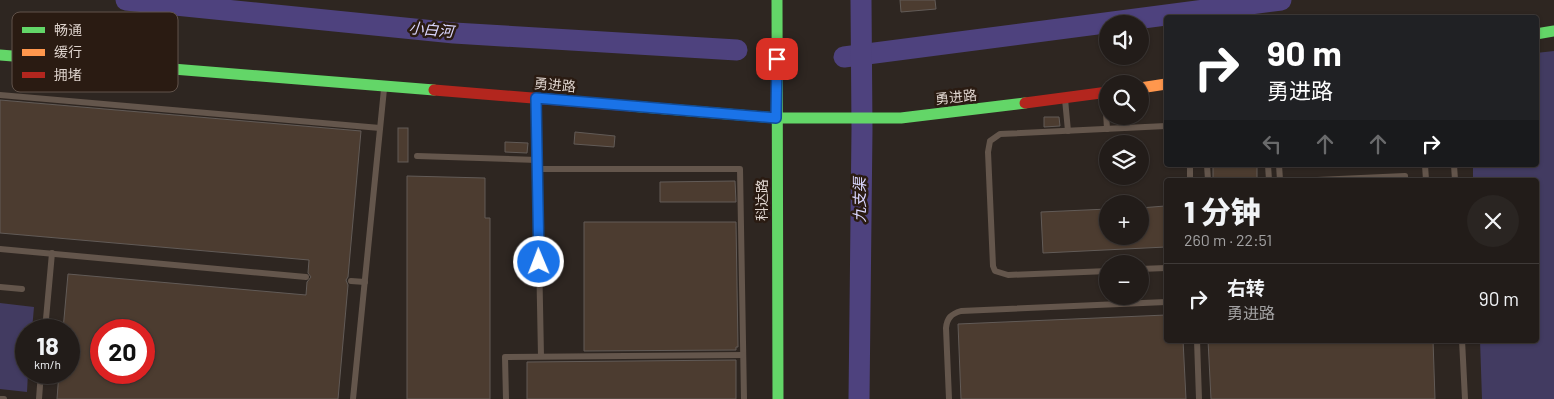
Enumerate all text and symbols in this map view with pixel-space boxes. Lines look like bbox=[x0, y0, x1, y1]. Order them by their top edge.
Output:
legend bbox=[12, 12, 178, 92]
map controls bbox=[1099, 15, 1149, 305]
button: sound bbox=[1099, 15, 1149, 65]
water label: 小白河 bbox=[408, 18, 457, 40]
text: 畅通 bbox=[54, 21, 82, 38]
text: 90 m bbox=[1267, 31, 1342, 73]
icon: right bbox=[1184, 35, 1249, 100]
pin bbox=[756, 38, 798, 80]
text: 缓行 bbox=[54, 43, 82, 60]
icon: arrive bbox=[763, 45, 791, 73]
text: 拥堵 bbox=[54, 66, 82, 83]
street label: 勇进路 bbox=[533, 74, 577, 95]
button: search bbox=[1099, 75, 1149, 125]
text: 勇进路 bbox=[1267, 77, 1333, 103]
street label: 勇进路 bbox=[934, 86, 978, 107]
icon: left bbox=[1258, 130, 1286, 158]
icon: ahead bbox=[1311, 130, 1339, 158]
icon: ahead bbox=[1364, 130, 1392, 158]
icon: right bbox=[1417, 130, 1445, 158]
button: layers bbox=[1099, 135, 1149, 185]
water label: 九支渠 bbox=[850, 176, 868, 223]
street label: 科达路 bbox=[753, 179, 770, 221]
text: 1 分钟 bbox=[1184, 193, 1261, 229]
button: + bbox=[1099, 195, 1149, 245]
button: close bbox=[1467, 195, 1519, 247]
text: 260 m · 22:51 bbox=[1184, 230, 1272, 249]
position arrow bbox=[512, 235, 564, 287]
button: − bbox=[1099, 255, 1149, 305]
text: 右转 bbox=[1227, 276, 1265, 299]
icon: right bbox=[1184, 285, 1212, 313]
text: 90 m bbox=[1479, 287, 1519, 310]
text: 勇进路 bbox=[1227, 303, 1275, 322]
speed limit sign: 20 bbox=[90, 319, 155, 384]
text: 18 bbox=[36, 330, 59, 360]
text: km/h bbox=[34, 357, 61, 371]

